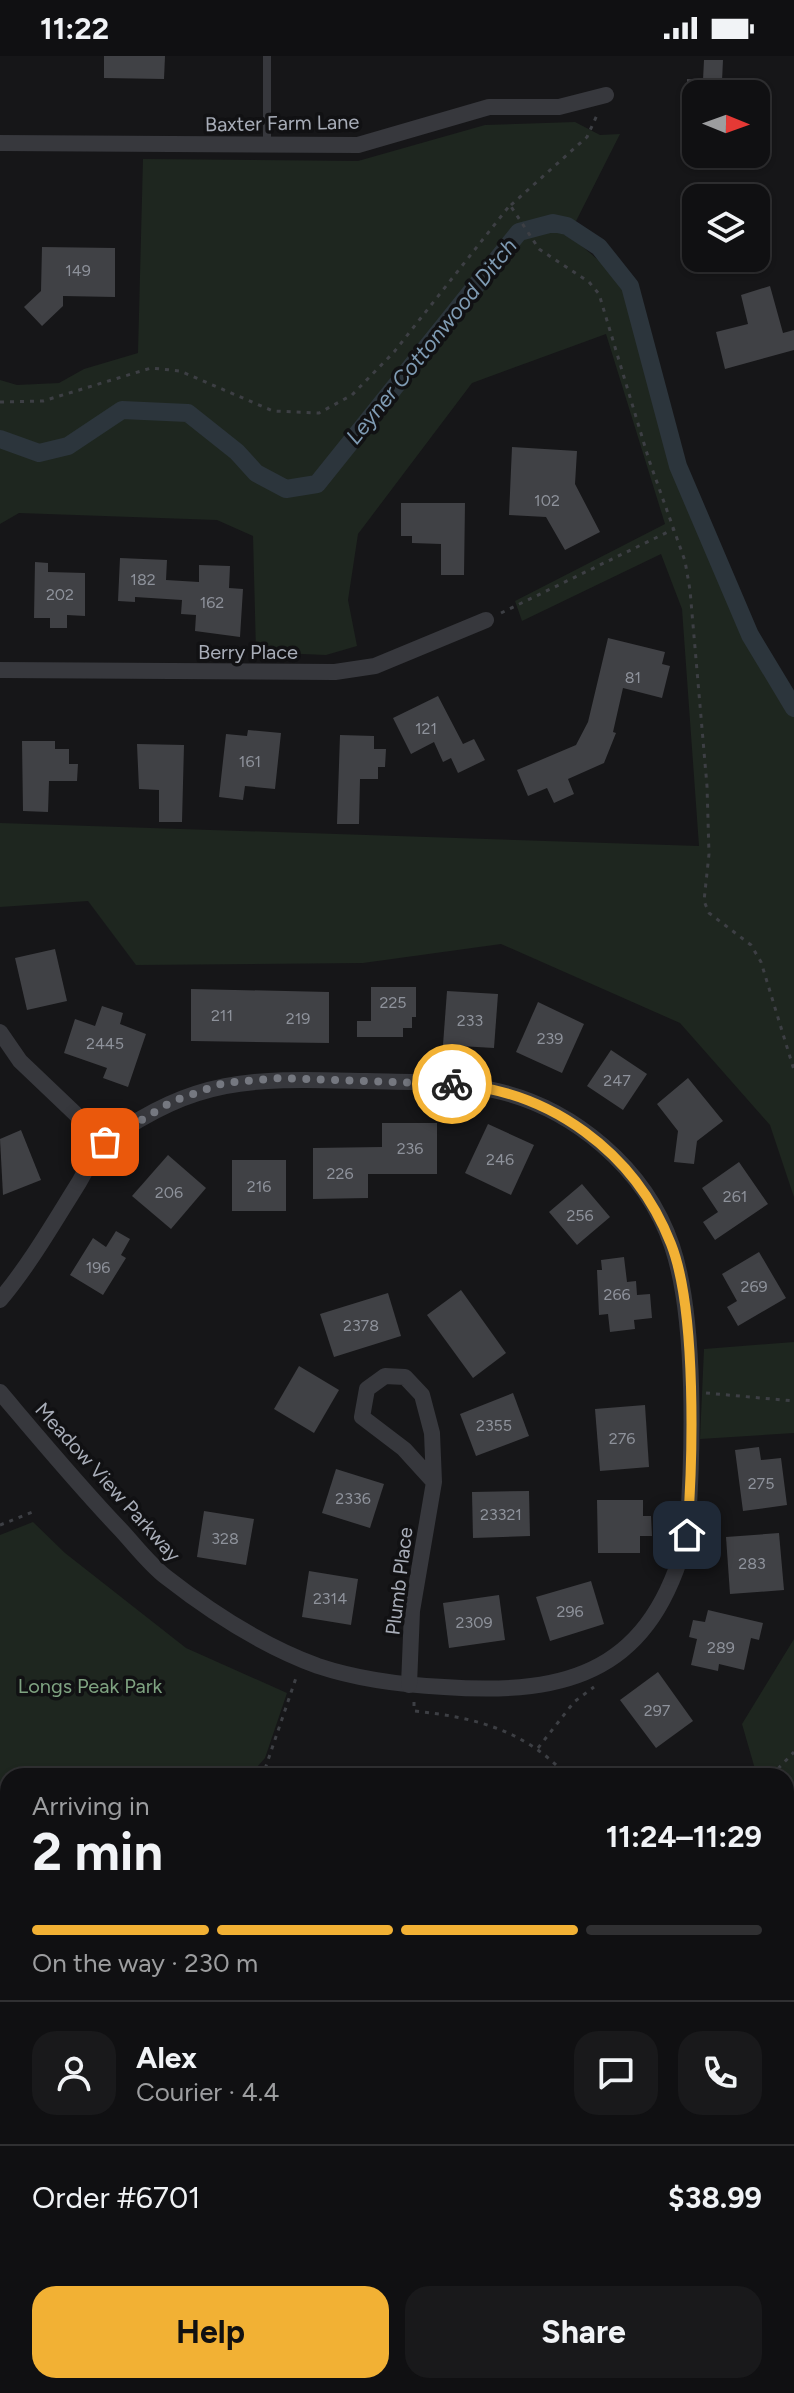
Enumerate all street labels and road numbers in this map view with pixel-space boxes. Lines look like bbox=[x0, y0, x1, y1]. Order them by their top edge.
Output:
street label: Baxter Farm Lane bbox=[205, 110, 359, 136]
street label: Berry Place bbox=[198, 640, 298, 664]
street label: Meadow View Parkway bbox=[30, 1398, 186, 1567]
street label: Plumb Place bbox=[380, 1525, 418, 1636]

